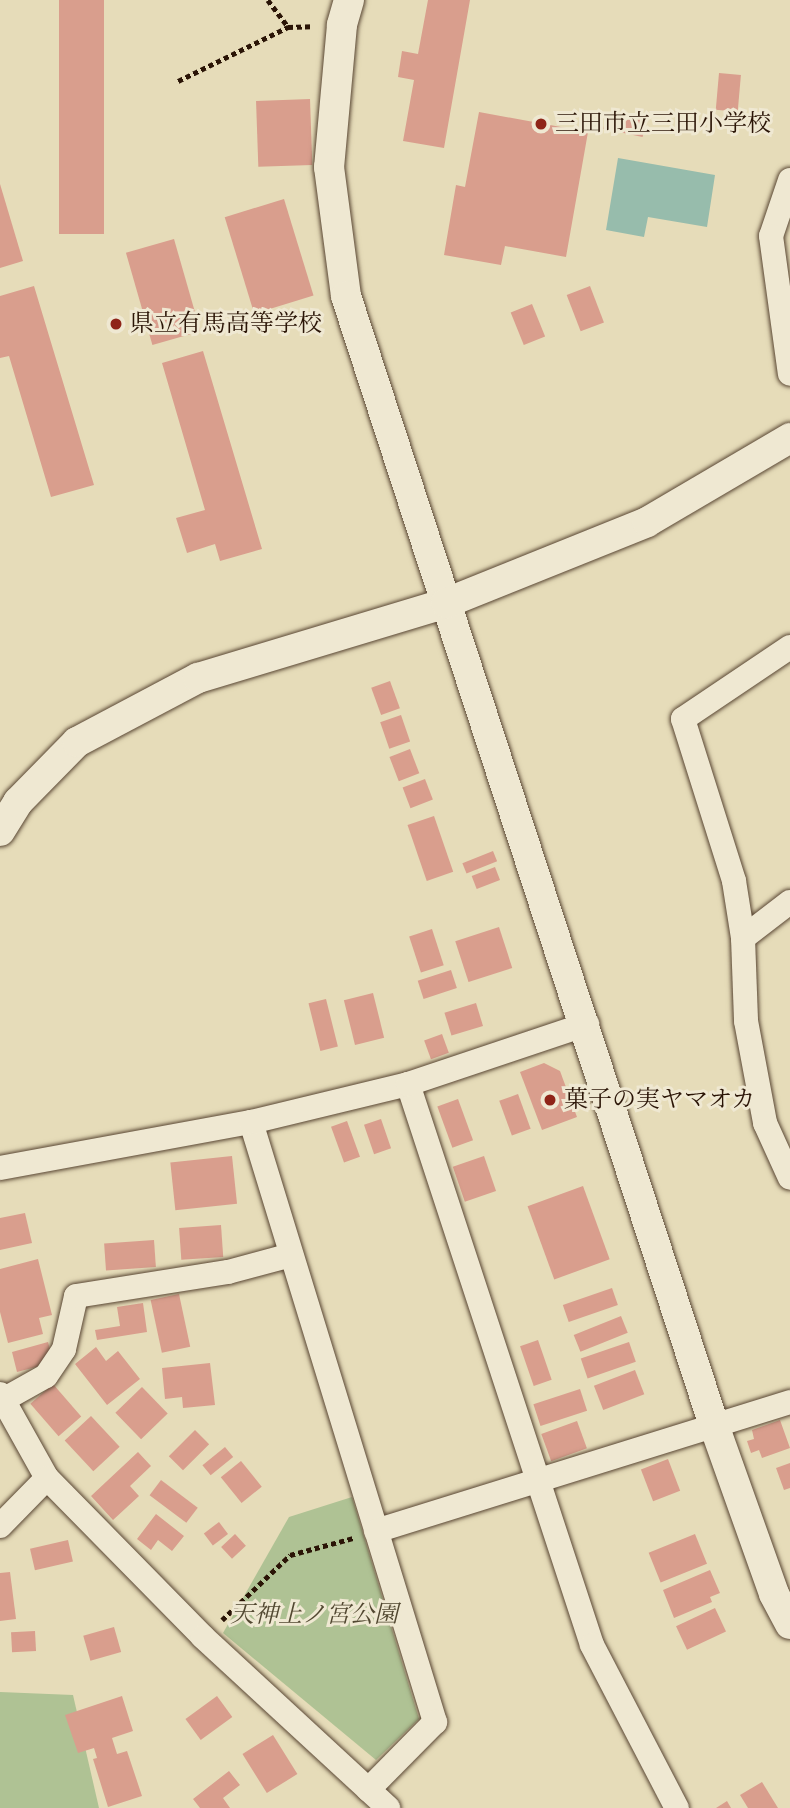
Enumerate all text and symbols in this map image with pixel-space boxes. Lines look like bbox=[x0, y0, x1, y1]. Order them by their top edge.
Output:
place label: 三田市立三田小学校 bbox=[555, 110, 771, 138]
marker: 三田市立三田小学校 bbox=[533, 116, 549, 132]
place label: 県立有馬高等学校 bbox=[130, 310, 322, 338]
marker: 県立有馬高等学校 bbox=[108, 316, 124, 332]
place label: 菓子の実ヤマオカ bbox=[564, 1086, 756, 1114]
marker: 菓子の実ヤマオカ bbox=[542, 1092, 558, 1108]
park label: 天神上ノ宮公園 bbox=[230, 1601, 398, 1629]

